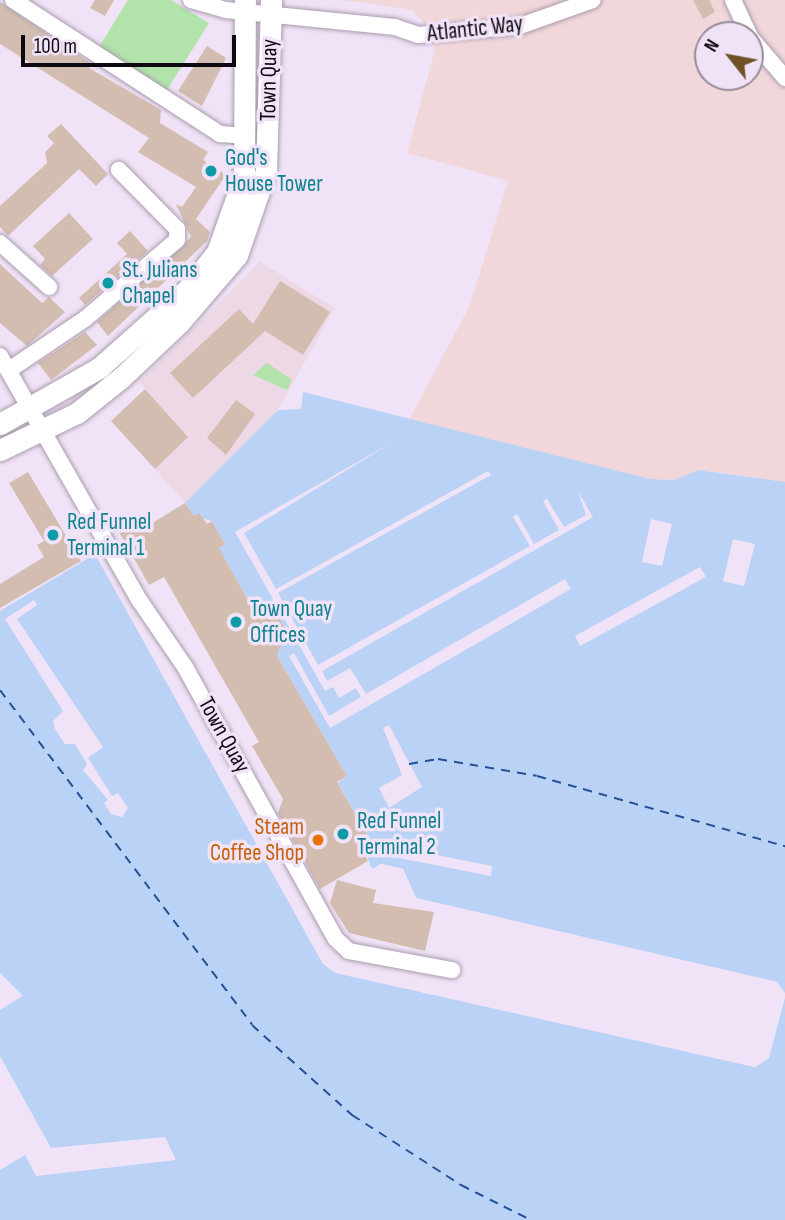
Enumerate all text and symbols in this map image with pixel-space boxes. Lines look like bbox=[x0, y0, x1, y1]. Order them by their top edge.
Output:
street label: Atlantic Way bbox=[426, 10, 524, 48]
scale bar bbox=[24, 21, 240, 65]
north arrow bbox=[694, 21, 764, 91]
text: 100 m bbox=[34, 34, 77, 59]
text: N bbox=[700, 36, 725, 56]
street label: Town Quay bbox=[254, 39, 284, 121]
place label: God's House Tower bbox=[225, 144, 323, 198]
marker: God's House Tower bbox=[203, 163, 219, 179]
place label: St. Julians Chapel bbox=[122, 256, 197, 310]
marker: St. Julians Chapel bbox=[100, 275, 116, 291]
place label: Red Funnel Terminal 1 bbox=[67, 508, 151, 562]
marker: Red Funnel Terminal 1 bbox=[45, 527, 61, 543]
place label: Town Quay Offices bbox=[250, 595, 332, 649]
marker: Town Quay Offices bbox=[228, 614, 244, 630]
street label: Town Quay bbox=[192, 692, 256, 778]
place label: Red Funnel Terminal 2 bbox=[357, 807, 441, 861]
place label: Steam Coffee Shop bbox=[210, 813, 304, 867]
marker: Red Funnel Terminal 2 bbox=[335, 826, 351, 842]
marker: Steam Coffee Shop bbox=[310, 832, 326, 848]

